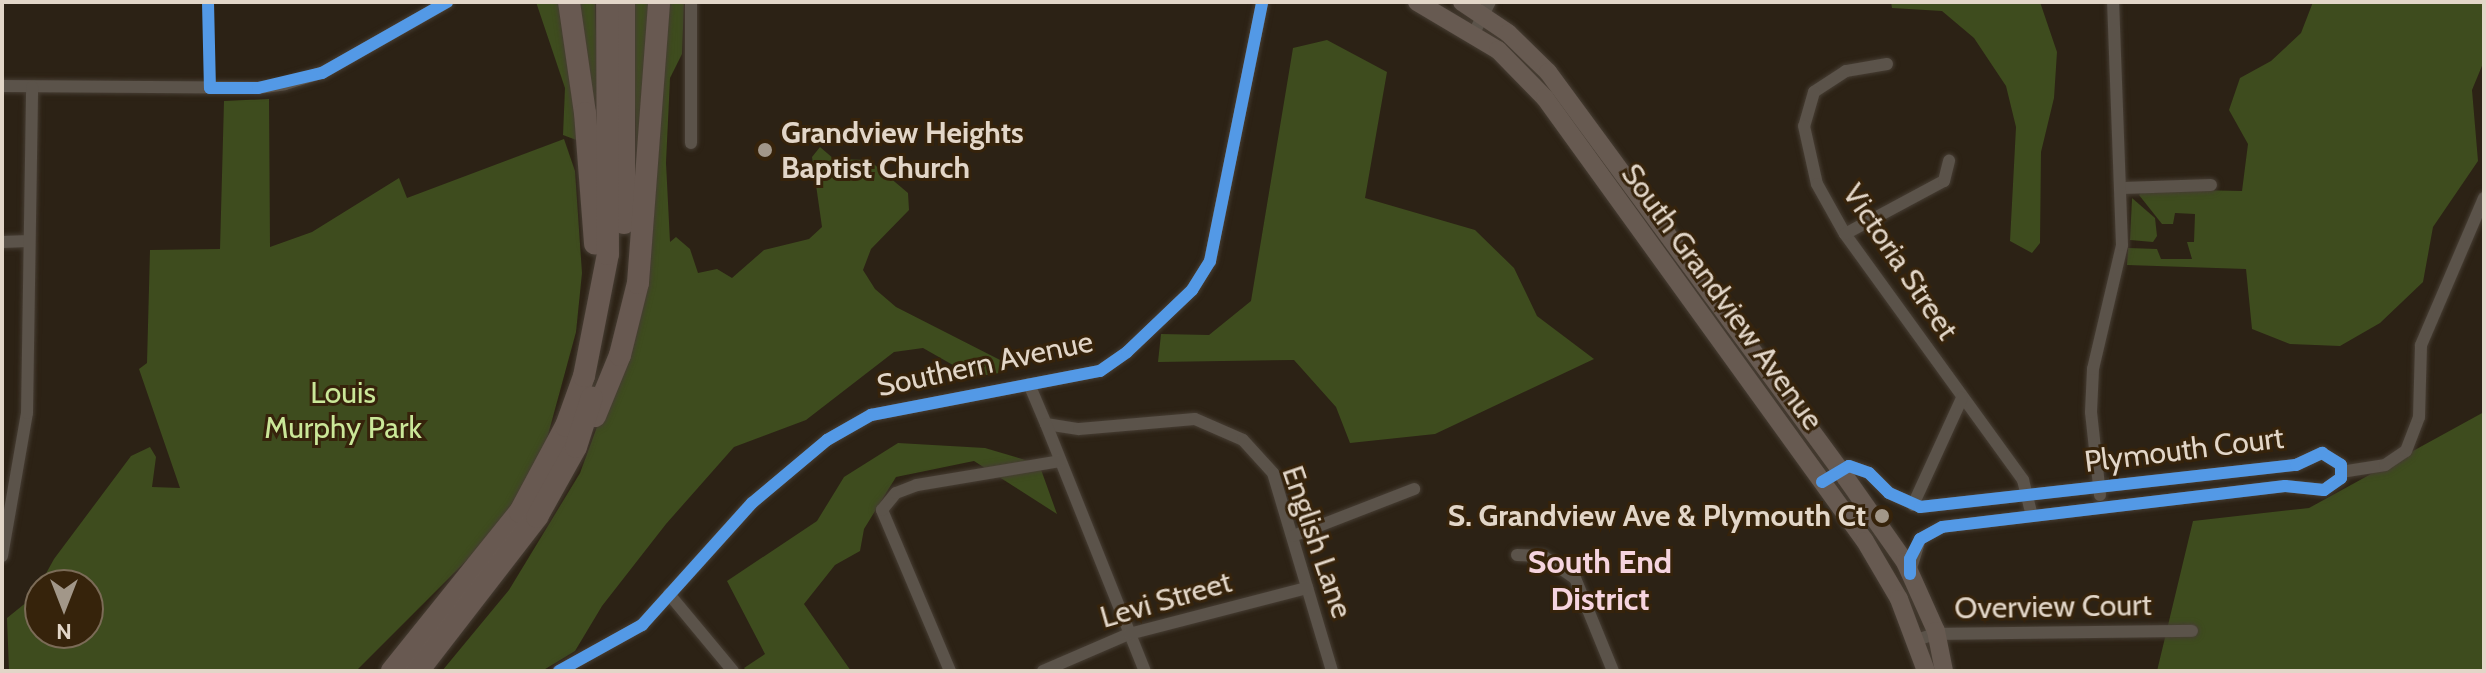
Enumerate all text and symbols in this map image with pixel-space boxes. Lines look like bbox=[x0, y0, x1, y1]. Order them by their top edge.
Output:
place label: Grandview Heights Baptist Church bbox=[781, 115, 1024, 186]
marker: Grandview Heights Baptist Church bbox=[756, 141, 774, 159]
street label: South Grandview Avenue bbox=[1613, 157, 1831, 437]
street label: Victoria Street bbox=[1835, 177, 1965, 347]
street label: Southern Avenue bbox=[874, 324, 1096, 404]
park label: Louis Murphy Park bbox=[264, 375, 422, 446]
street label: Plymouth Court bbox=[2082, 420, 2286, 480]
street label: English Lane bbox=[1274, 461, 1360, 623]
place label: S. Grandview Ave & Plymouth Ct bbox=[1448, 498, 1866, 534]
marker: S. Grandview Ave & Plymouth Ct bbox=[1873, 507, 1891, 525]
district label: South End District bbox=[1528, 544, 1672, 619]
street label: Levi Street bbox=[1096, 564, 1236, 636]
north arrow bbox=[24, 569, 104, 649]
street label: Overview Court bbox=[1954, 587, 2152, 627]
text: N bbox=[56, 618, 72, 645]

